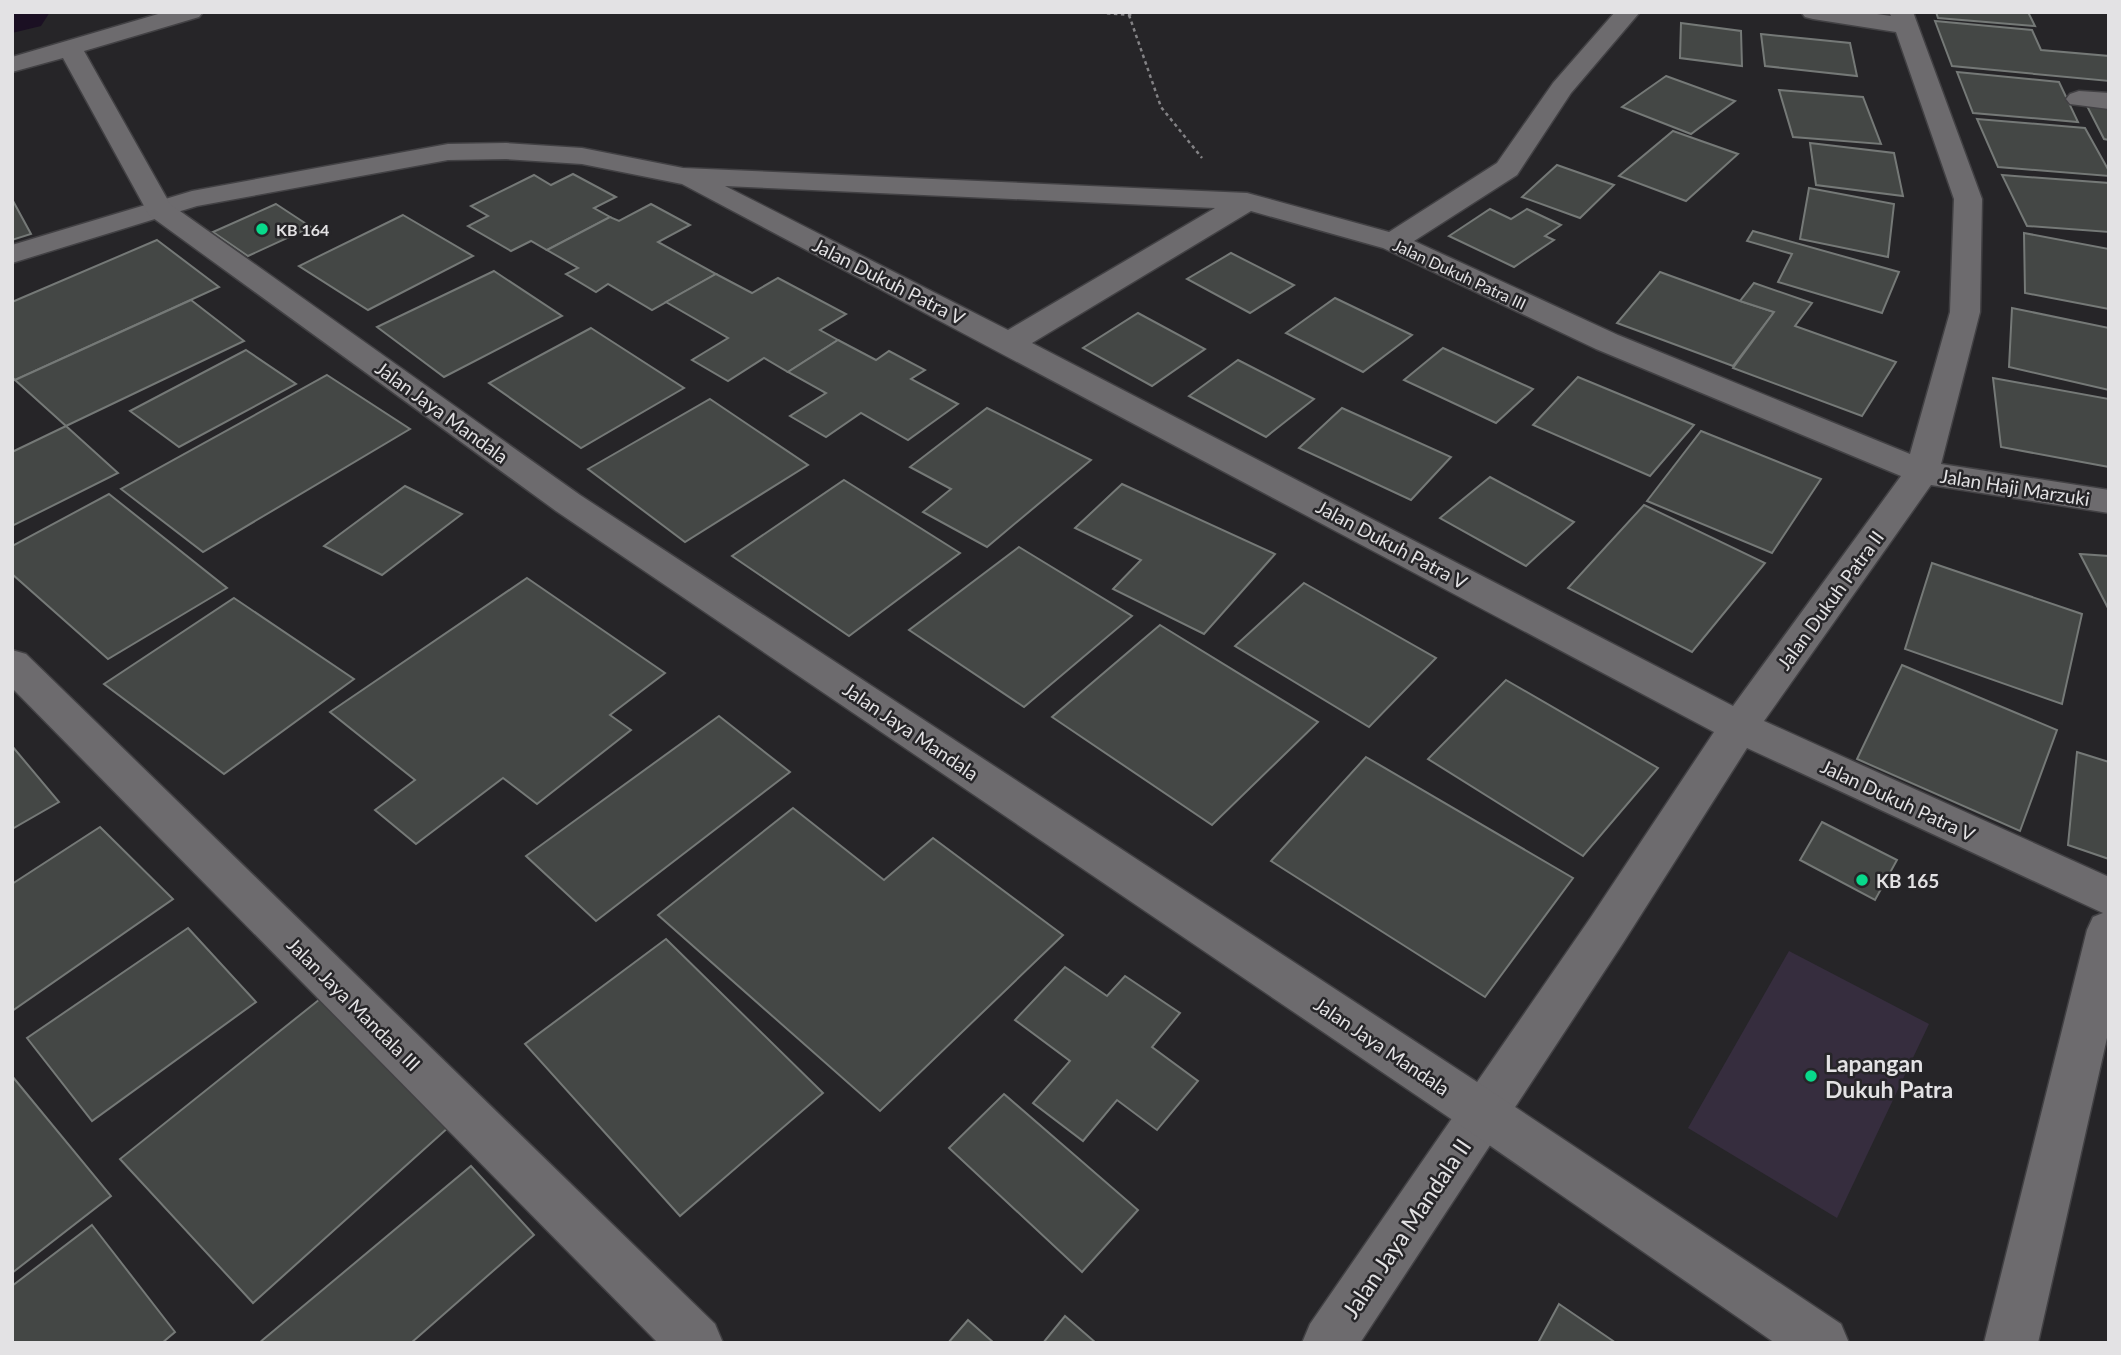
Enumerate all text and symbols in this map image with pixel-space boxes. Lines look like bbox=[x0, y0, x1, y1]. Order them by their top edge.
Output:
place label: KB 164 bbox=[276, 220, 329, 239]
marker: KB 164 bbox=[254, 221, 270, 237]
street label: Jalan Dukuh Patra V bbox=[809, 233, 969, 329]
street label: Jalan Dukuh Patra III bbox=[1391, 235, 1529, 313]
street label: Jalan Jaya Mandala bbox=[371, 356, 513, 468]
street label: Jalan Haji Marzuki bbox=[1939, 464, 2091, 510]
street label: Jalan Dukuh Patra V bbox=[1313, 495, 1471, 594]
street label: Jalan Dukuh Patra II bbox=[1772, 526, 1888, 674]
street label: Jalan Jaya Mandala bbox=[839, 677, 983, 785]
street label: Jalan Dukuh Patra V bbox=[1817, 754, 1979, 846]
place label: KB 165 bbox=[1876, 869, 1939, 892]
marker: KB 165 bbox=[1854, 872, 1870, 888]
street label: Jalan Jaya Mandala III bbox=[283, 933, 425, 1075]
street label: Jalan Jaya Mandala bbox=[1310, 992, 1454, 1100]
place label: Lapangan Dukuh Patra bbox=[1825, 1049, 1953, 1103]
marker: Lapangan Dukuh Patra bbox=[1803, 1068, 1819, 1084]
street label: Jalan Jaya Mandala II bbox=[1336, 1133, 1476, 1323]

